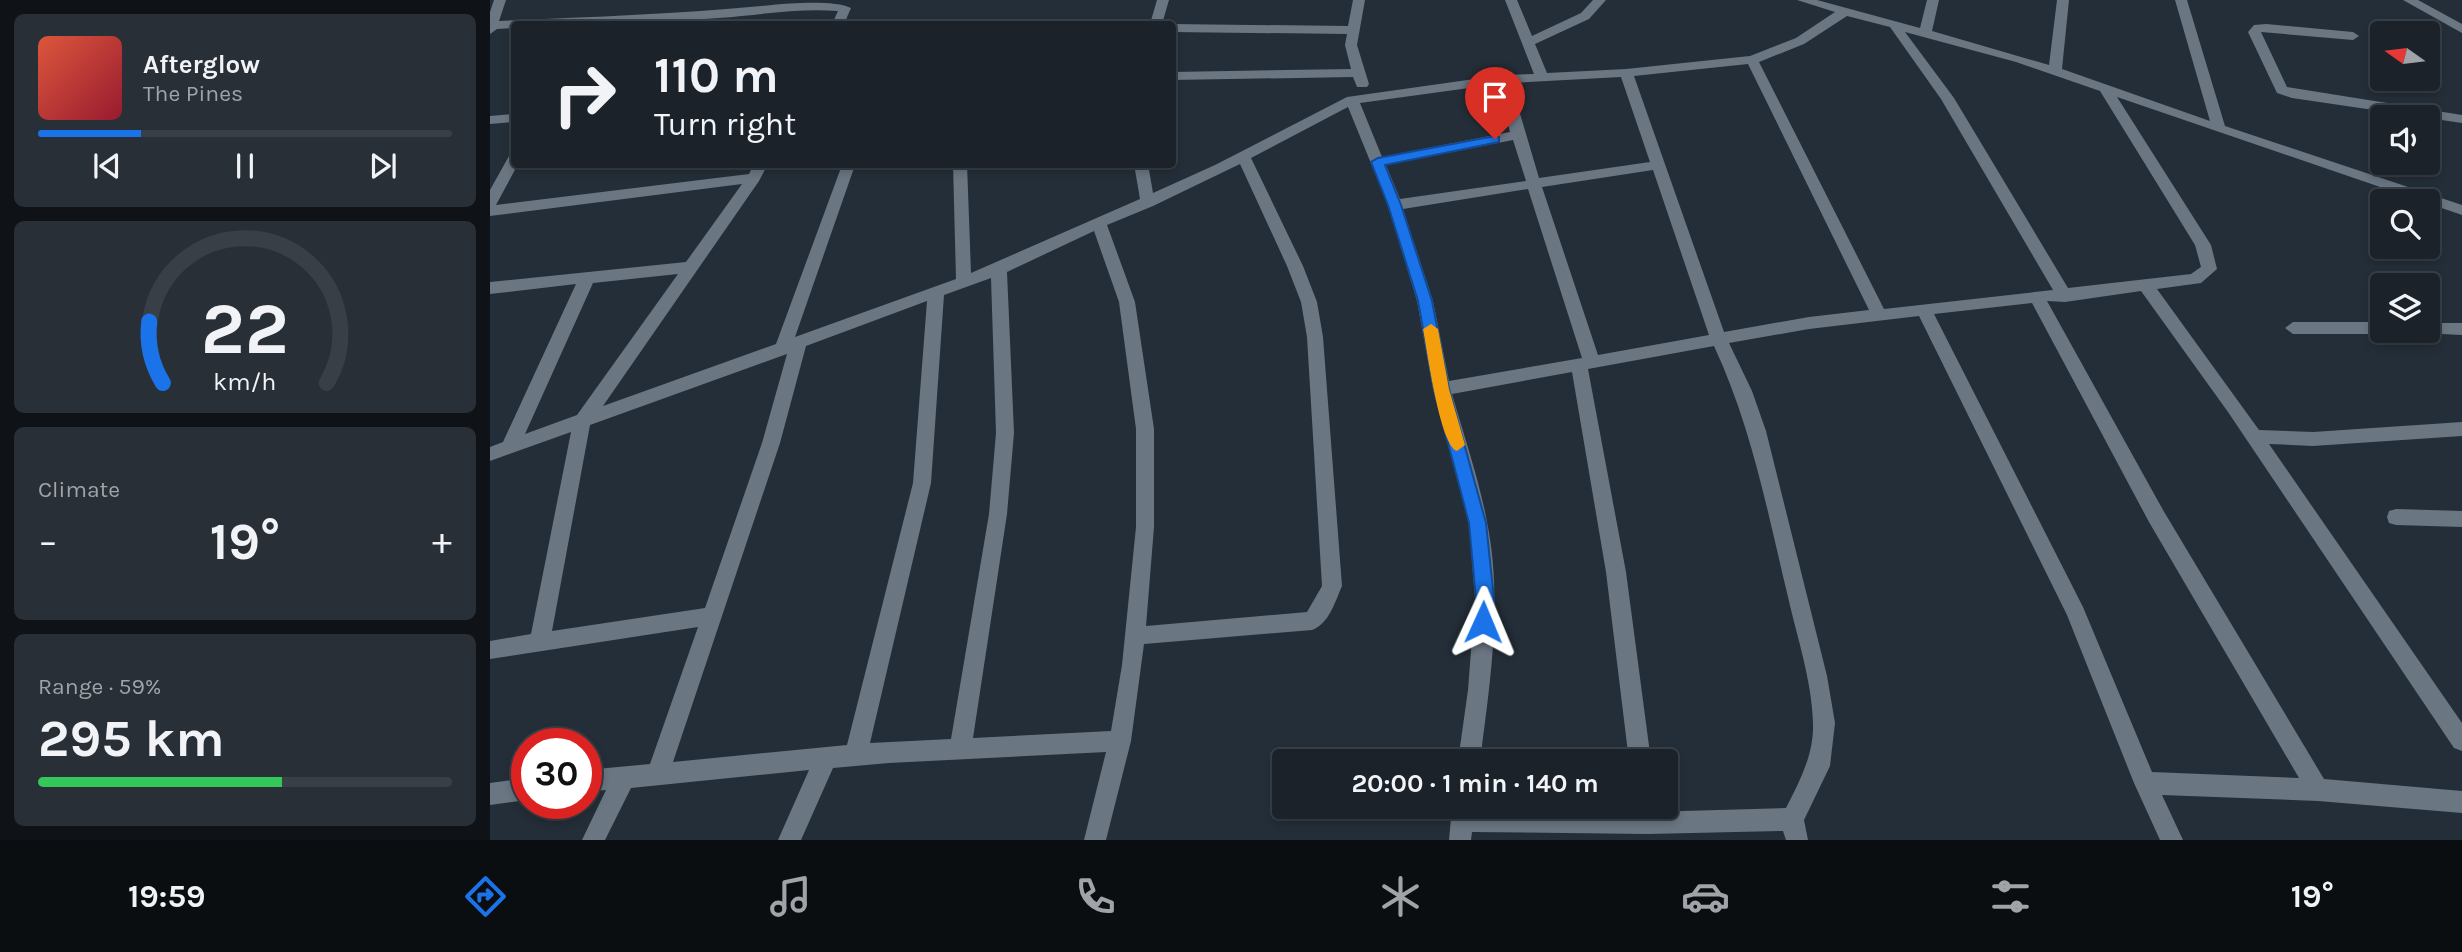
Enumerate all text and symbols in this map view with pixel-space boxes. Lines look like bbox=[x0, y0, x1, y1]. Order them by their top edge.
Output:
north arrow bbox=[2370, 21, 2440, 91]
map controls bbox=[2370, 21, 2440, 343]
text: 110 m bbox=[654, 47, 779, 104]
text: Afterglow bbox=[143, 49, 260, 80]
icon: right bbox=[539, 49, 630, 140]
pin bbox=[1465, 67, 1525, 139]
icon: arrive bbox=[1476, 78, 1514, 116]
text: The Pines bbox=[143, 80, 243, 107]
button: sound bbox=[2370, 105, 2440, 175]
text: Turn right bbox=[654, 106, 796, 143]
icon: previous bbox=[88, 147, 126, 185]
icon: pause bbox=[226, 147, 264, 185]
icon: next bbox=[364, 147, 402, 185]
button: search bbox=[2370, 189, 2440, 259]
button: layers bbox=[2370, 273, 2440, 343]
text: 22 bbox=[201, 286, 289, 371]
text: km/h bbox=[213, 367, 277, 396]
text: Climate bbox=[38, 476, 120, 503]
text: 19° bbox=[210, 511, 280, 572]
text: − bbox=[38, 519, 58, 564]
text: + bbox=[432, 519, 452, 564]
position arrow bbox=[1446, 585, 1520, 659]
text: Range · 59% bbox=[38, 673, 161, 700]
text: 295 km bbox=[38, 708, 225, 769]
speed limit sign: 30 bbox=[511, 728, 602, 819]
text: 20:00 · 1 min · 140 m bbox=[1351, 768, 1599, 799]
icon: directions bbox=[461, 872, 510, 921]
icon: music bbox=[766, 872, 815, 921]
icon: phone bbox=[1071, 872, 1120, 921]
icon: climate bbox=[1376, 872, 1425, 921]
icon: car bbox=[1681, 872, 1730, 921]
icon: filters bbox=[1986, 872, 2035, 921]
text: 19:59 bbox=[128, 878, 206, 915]
text: 19° bbox=[2291, 878, 2334, 915]

